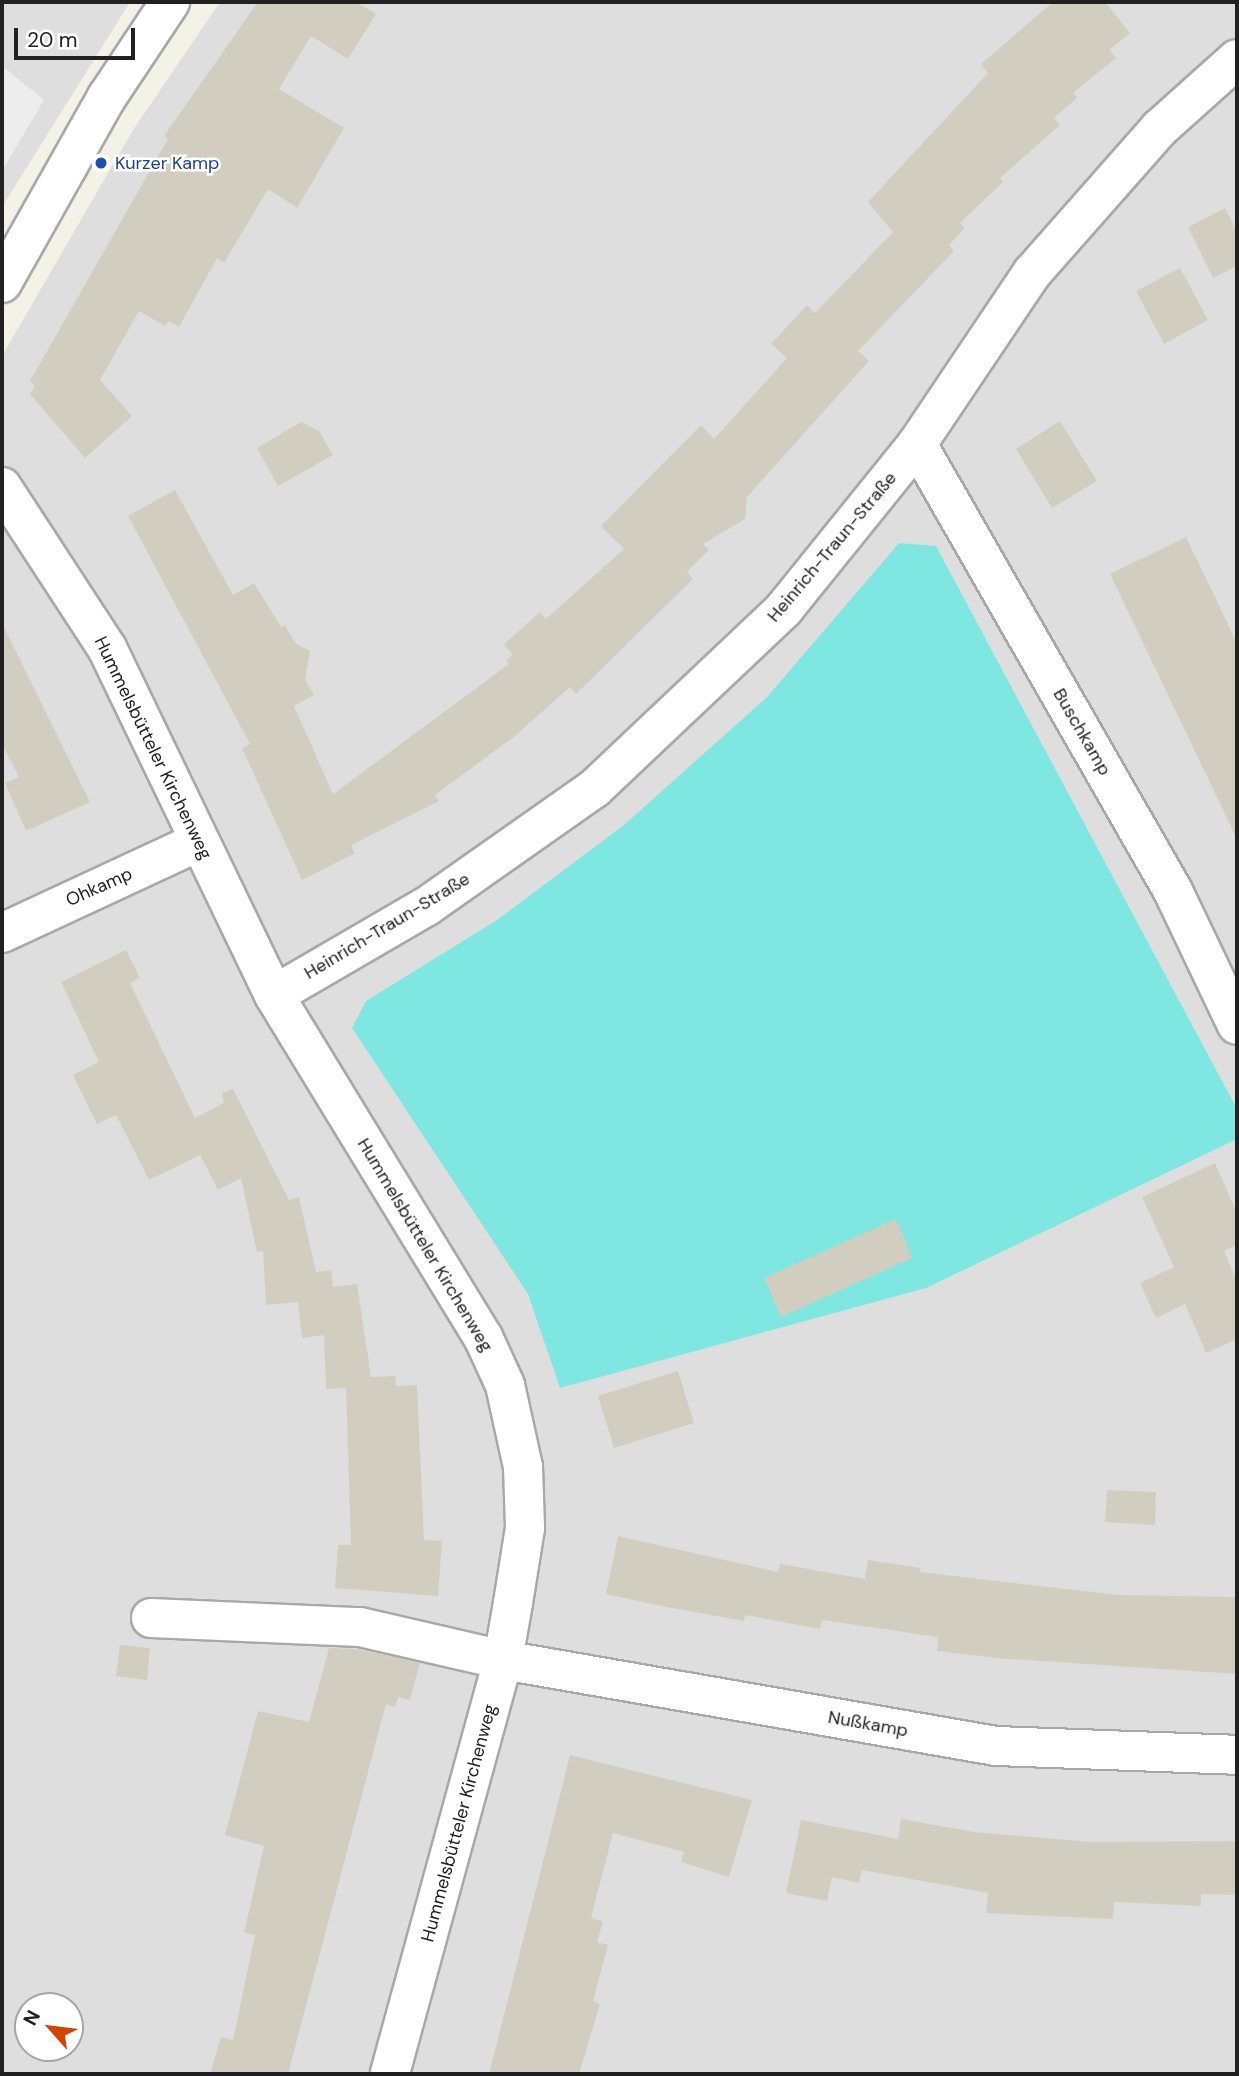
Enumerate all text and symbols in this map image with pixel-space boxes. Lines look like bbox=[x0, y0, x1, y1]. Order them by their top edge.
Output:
scale bar bbox=[18, 14, 138, 58]
text: 20 m bbox=[27, 26, 78, 54]
place label: Kurzer Kamp bbox=[115, 152, 219, 174]
marker: Kurzer Kamp bbox=[93, 155, 109, 171]
street label: Heinrich-Traun-Straße bbox=[763, 468, 901, 626]
street label: Hummelsbütteler Kirchenweg bbox=[90, 633, 216, 863]
street label: Buschkamp bbox=[1048, 685, 1116, 779]
street label: Ohkamp bbox=[62, 863, 136, 911]
street label: Heinrich-Traun-Straße bbox=[300, 868, 474, 984]
street label: Hummelsbütteler Kirchenweg bbox=[353, 1134, 497, 1356]
street label: Hummelsbütteler Kirchenweg bbox=[417, 1702, 501, 1944]
street label: Nußkamp bbox=[826, 1706, 910, 1742]
north arrow bbox=[14, 1992, 84, 2062]
text: N bbox=[17, 2006, 46, 2030]

